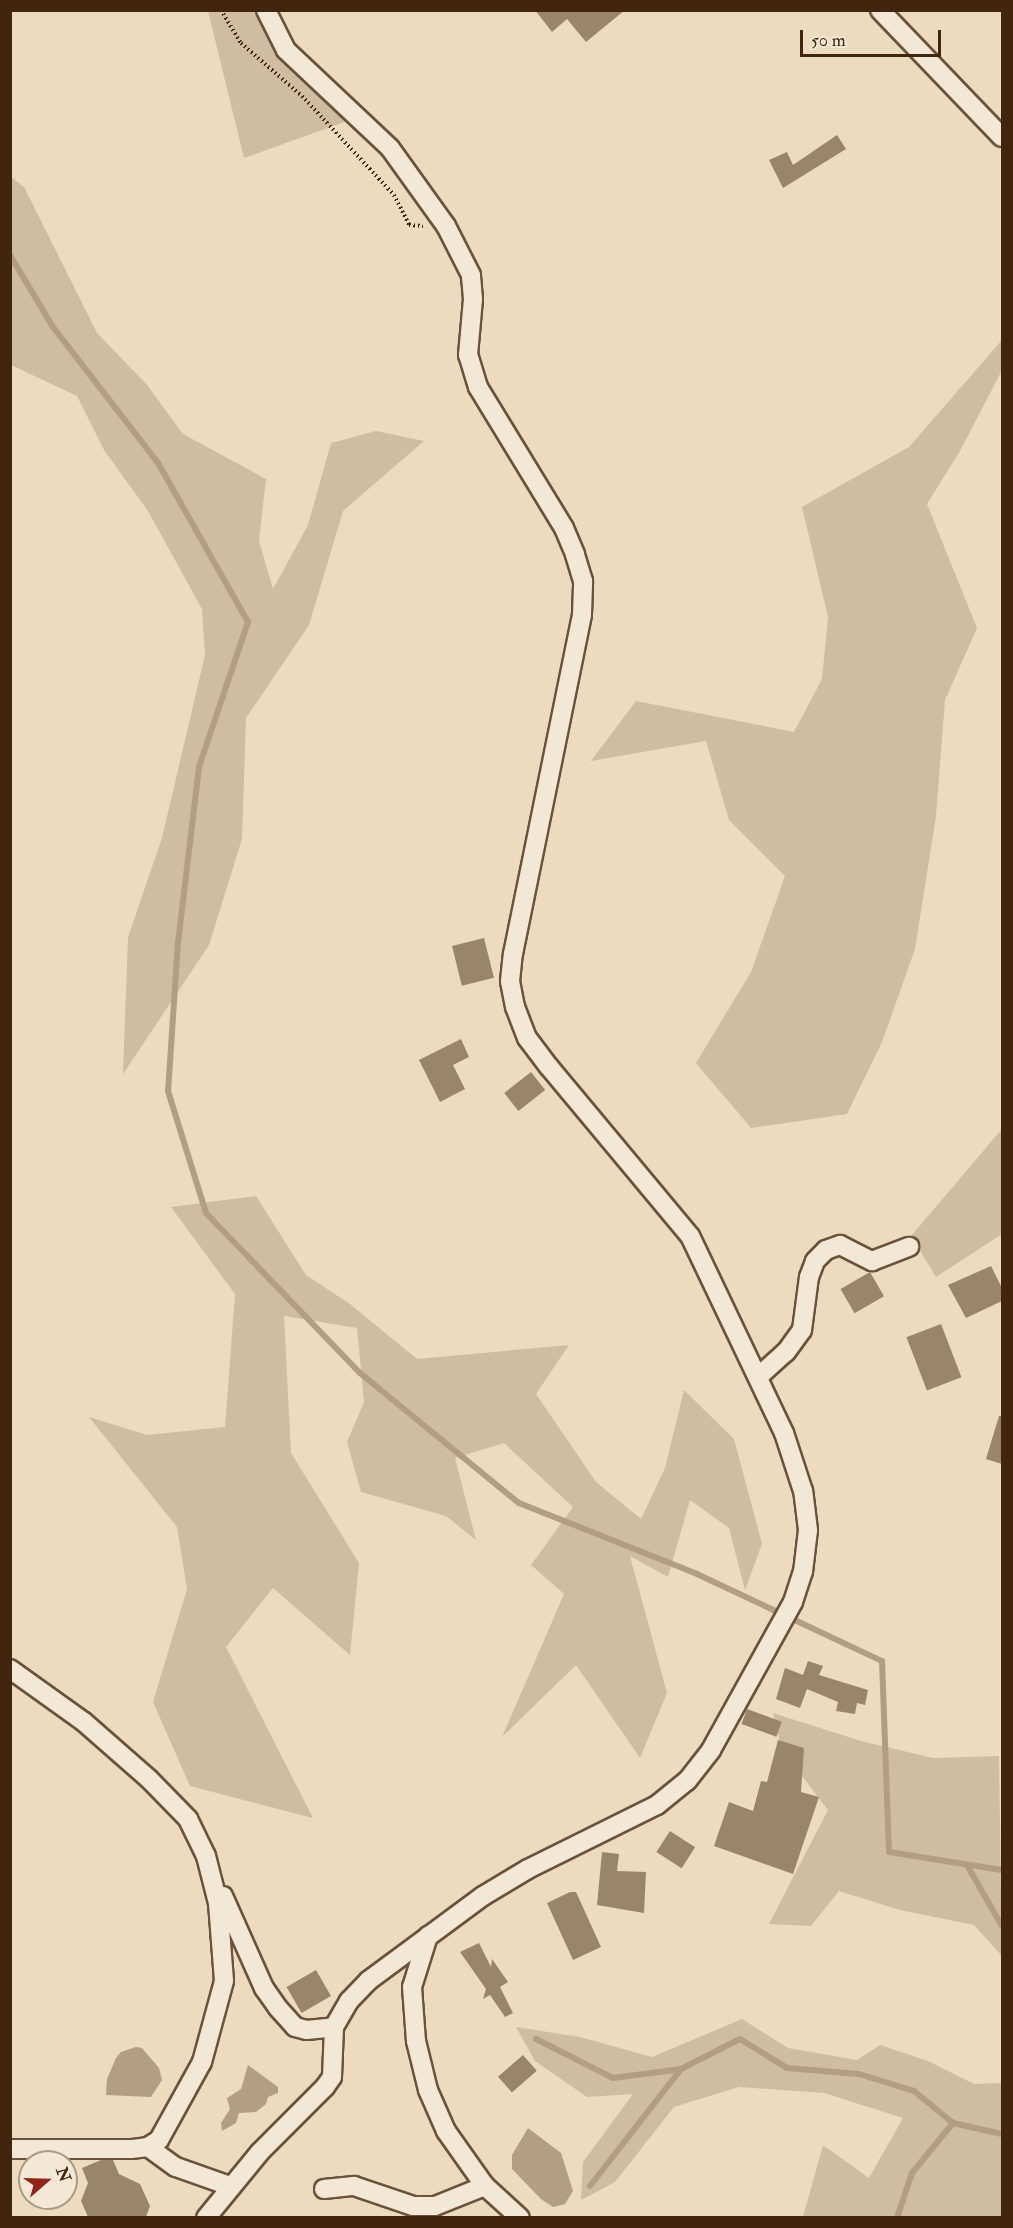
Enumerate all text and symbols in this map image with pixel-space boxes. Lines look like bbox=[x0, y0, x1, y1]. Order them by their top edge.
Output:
scale bar bbox=[803, 18, 944, 56]
text: 50 m bbox=[811, 29, 846, 52]
north arrow bbox=[18, 2150, 78, 2210]
text: N bbox=[51, 2164, 75, 2185]

